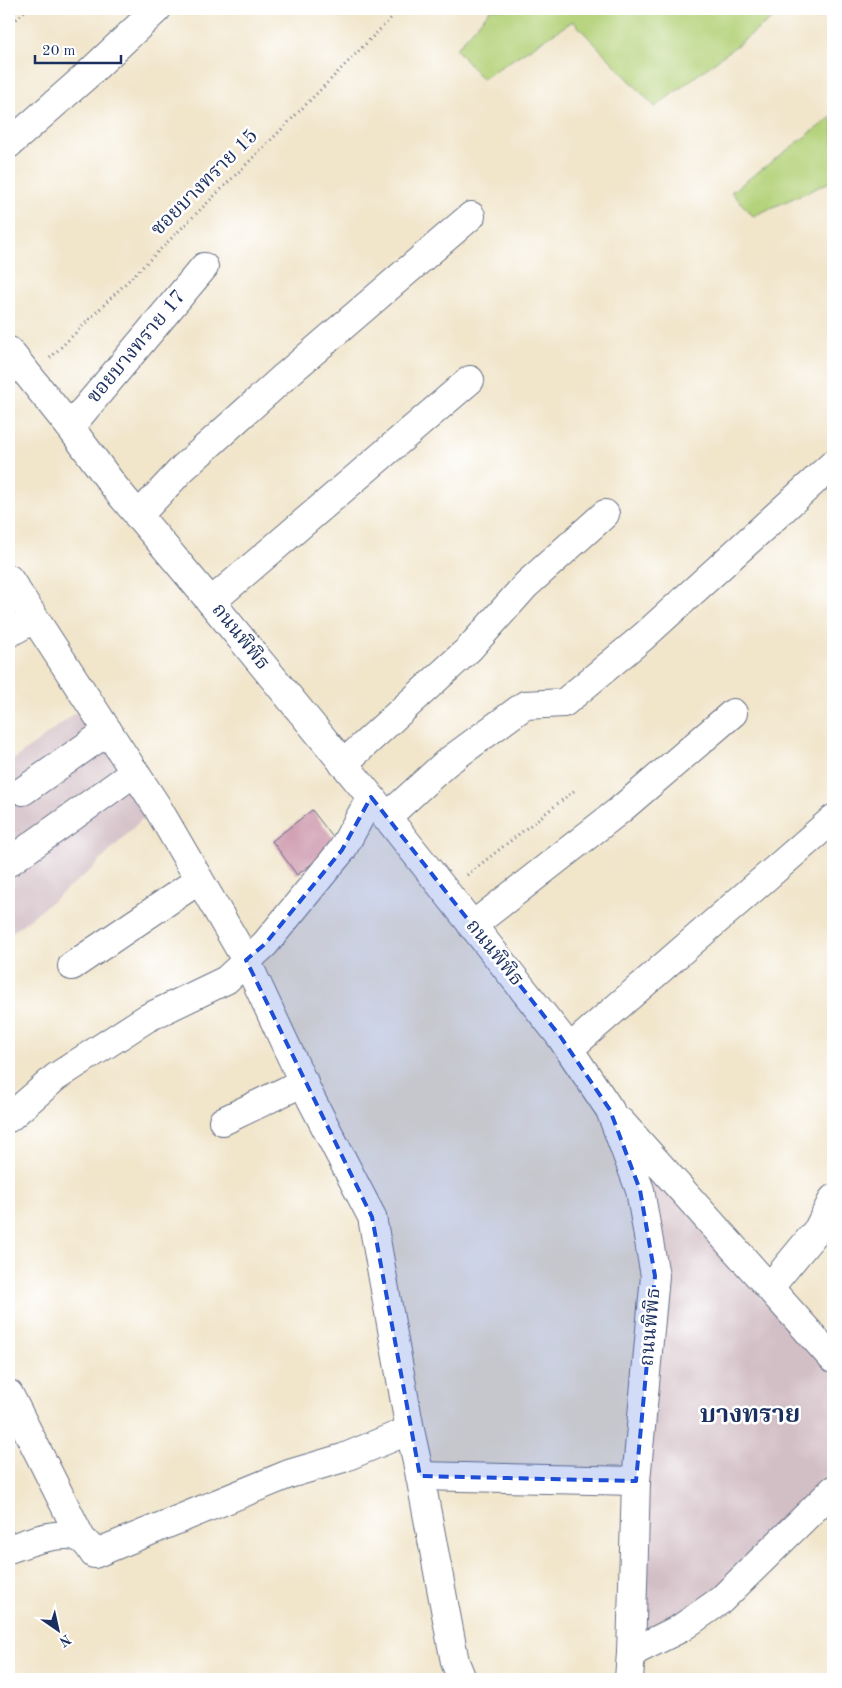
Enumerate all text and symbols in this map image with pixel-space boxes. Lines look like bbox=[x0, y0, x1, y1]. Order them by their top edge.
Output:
scale bar bbox=[35, 32, 121, 64]
text: 20 m bbox=[42, 44, 76, 59]
street label: ซอยบางทราย 15 bbox=[148, 126, 262, 240]
street label: ขอยบางทราย 17 bbox=[84, 287, 190, 407]
street label: ถนนพิพิธ bbox=[207, 600, 273, 674]
street label: ถนนพิพิธ bbox=[461, 916, 527, 990]
street label: ถนนพิพิธ bbox=[638, 1287, 664, 1367]
district label: บางทราย bbox=[700, 1403, 800, 1428]
north arrow bbox=[32, 1606, 82, 1656]
text: N bbox=[56, 1631, 73, 1649]

